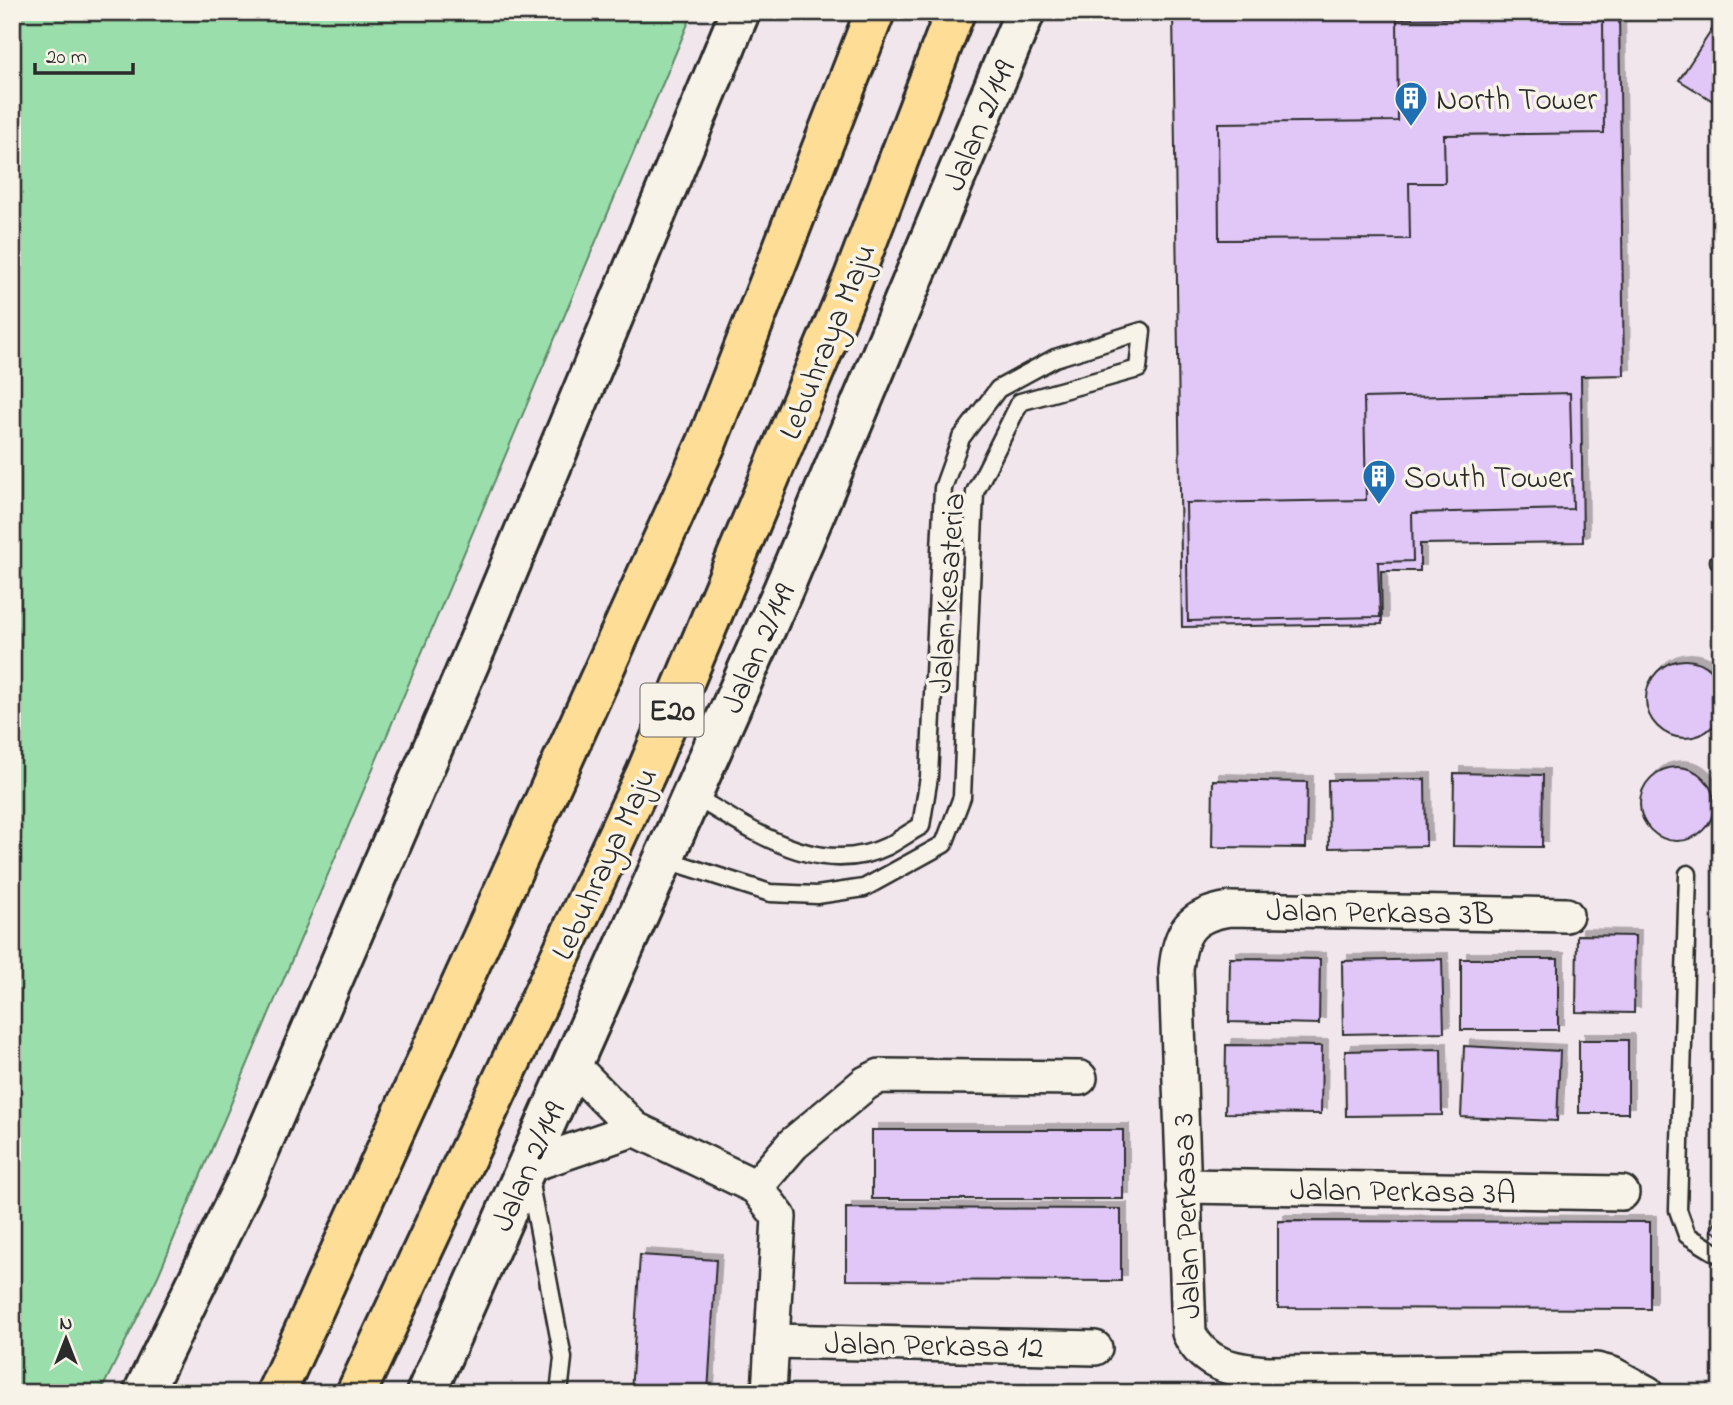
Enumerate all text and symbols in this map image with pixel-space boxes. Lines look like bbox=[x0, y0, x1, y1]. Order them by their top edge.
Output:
scale bar bbox=[35, 32, 133, 76]
text: 20 m bbox=[46, 43, 87, 73]
street label: Jalan 2/149 bbox=[933, 53, 1030, 199]
place label: North Tower bbox=[1436, 78, 1597, 125]
building icon: North Tower bbox=[1392, 79, 1430, 128]
street label: Lebuhraya Maju bbox=[768, 237, 890, 448]
place label: South Tower bbox=[1404, 456, 1572, 503]
building icon: South Tower bbox=[1360, 457, 1398, 506]
street label: Jalan Kesateria bbox=[919, 491, 980, 695]
street label: Jalan 2/149 bbox=[711, 576, 810, 722]
road number: E20 bbox=[640, 684, 704, 736]
street label: Lebuhraya Maju bbox=[541, 760, 671, 969]
street label: Jalan Perkasa 3B bbox=[1266, 889, 1494, 940]
street label: Jalan 2/149 bbox=[481, 1094, 580, 1240]
street label: Jalan Perkasa 3 bbox=[1161, 1112, 1216, 1320]
street label: Jalan Perkasa 3A bbox=[1290, 1168, 1516, 1219]
north arrow bbox=[32, 1304, 102, 1374]
text: N bbox=[60, 1311, 73, 1338]
street label: Jalan Perkasa 12 bbox=[824, 1322, 1044, 1373]

